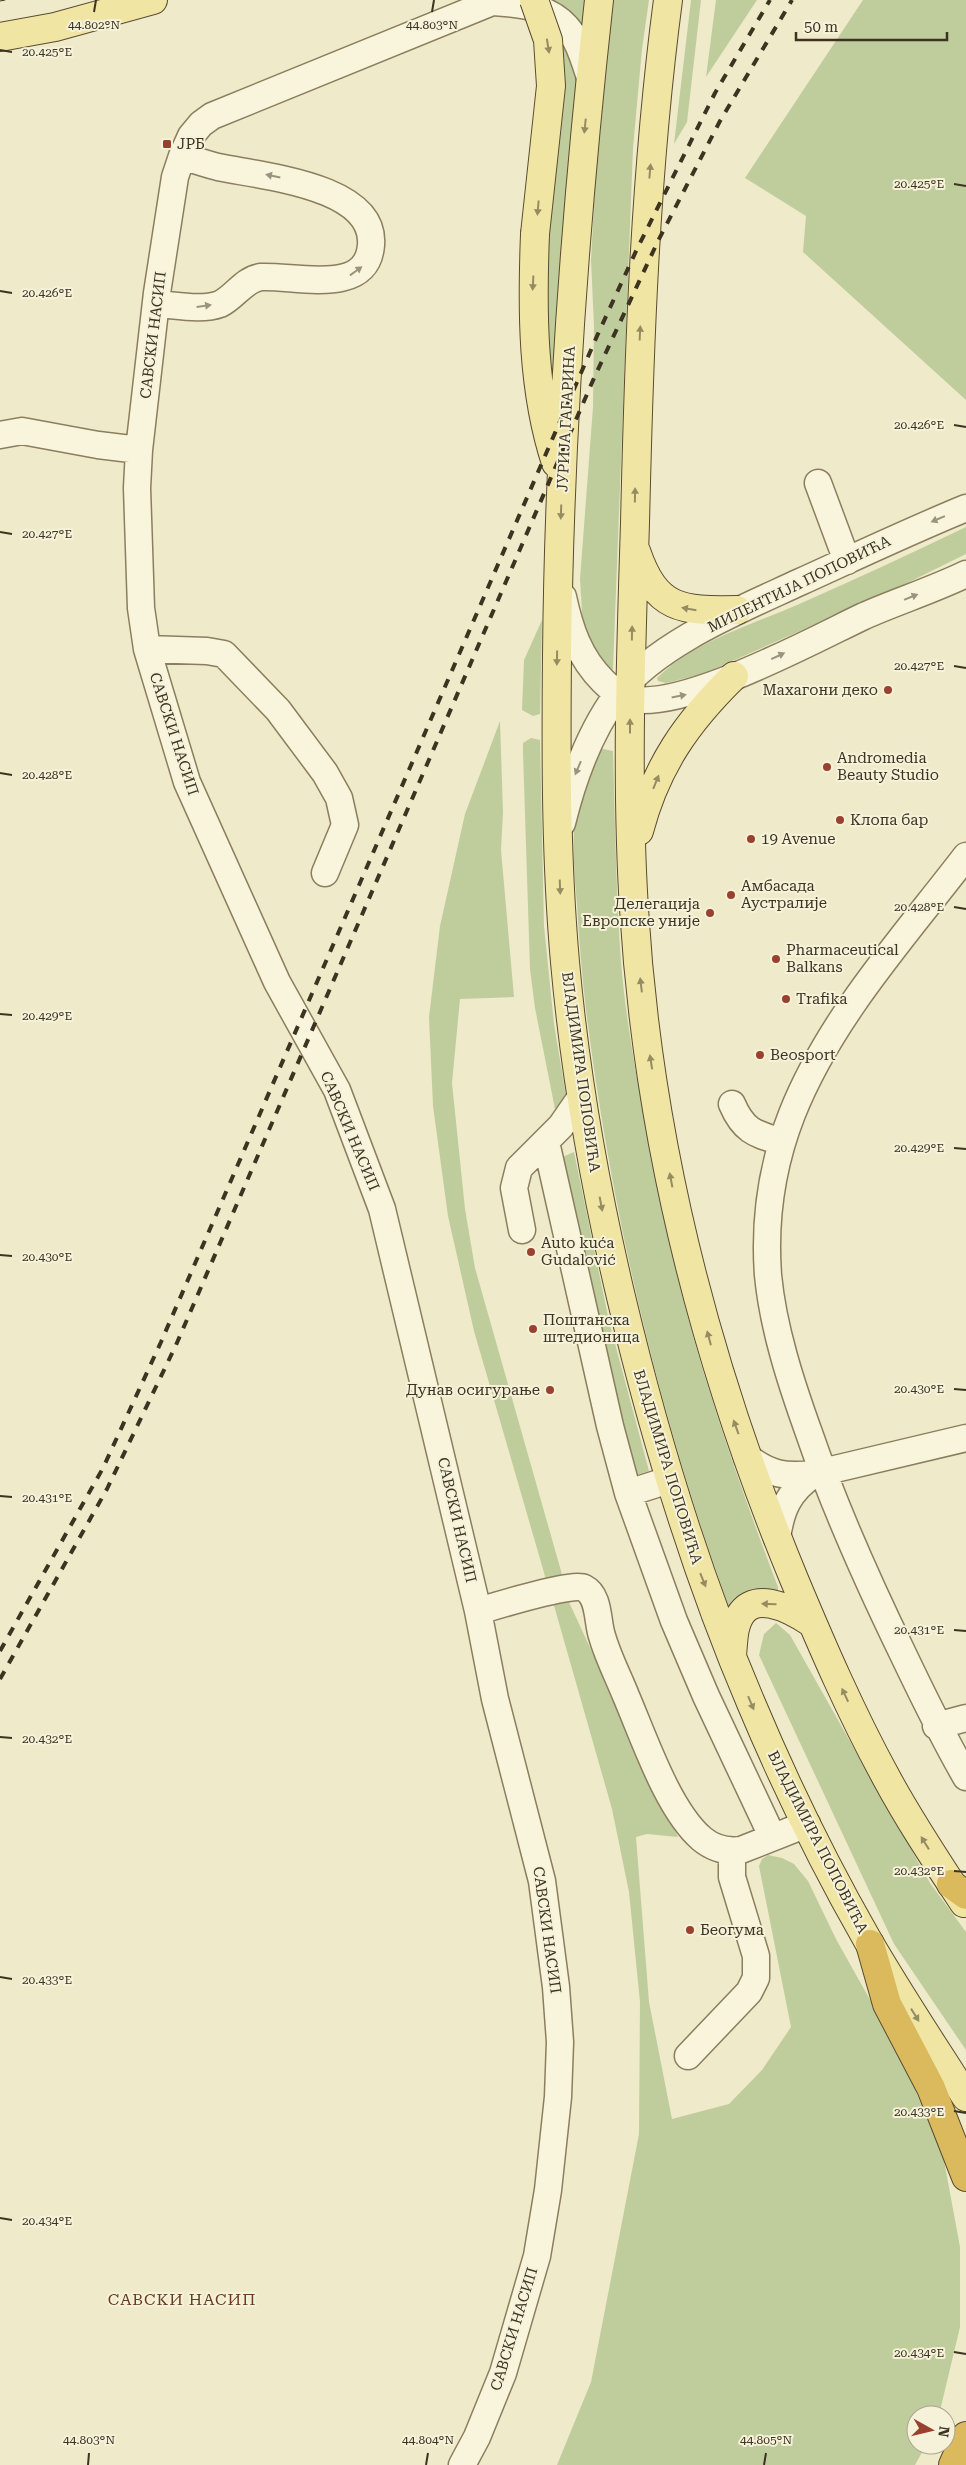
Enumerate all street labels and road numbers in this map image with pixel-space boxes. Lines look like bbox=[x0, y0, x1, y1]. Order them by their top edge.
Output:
street label: САВСКИ НАСИП bbox=[136, 270, 170, 400]
street label: ЈУРИЈА ГАГАРИНА bbox=[553, 345, 579, 493]
street label: МИЛЕНТИЈА ПОПОВИЋА bbox=[705, 532, 894, 636]
street label: САВСКИ НАСИП bbox=[146, 670, 202, 798]
street label: ВЛАДИМИРА ПОПОВИЋА bbox=[558, 970, 604, 1174]
street label: САВСКИ НАСИП bbox=[317, 1069, 383, 1193]
street label: ВЛАДИМИРА ПОПОВИЋА bbox=[630, 1367, 706, 1567]
street label: САВСКИ НАСИП bbox=[434, 1456, 480, 1584]
street label: ВЛАДИМИРА ПОПОВИЋА bbox=[764, 1748, 872, 1937]
street label: САВСКИ НАСИП bbox=[529, 1865, 565, 1995]
street label: САВСКИ НАСИП bbox=[487, 2265, 541, 2393]

